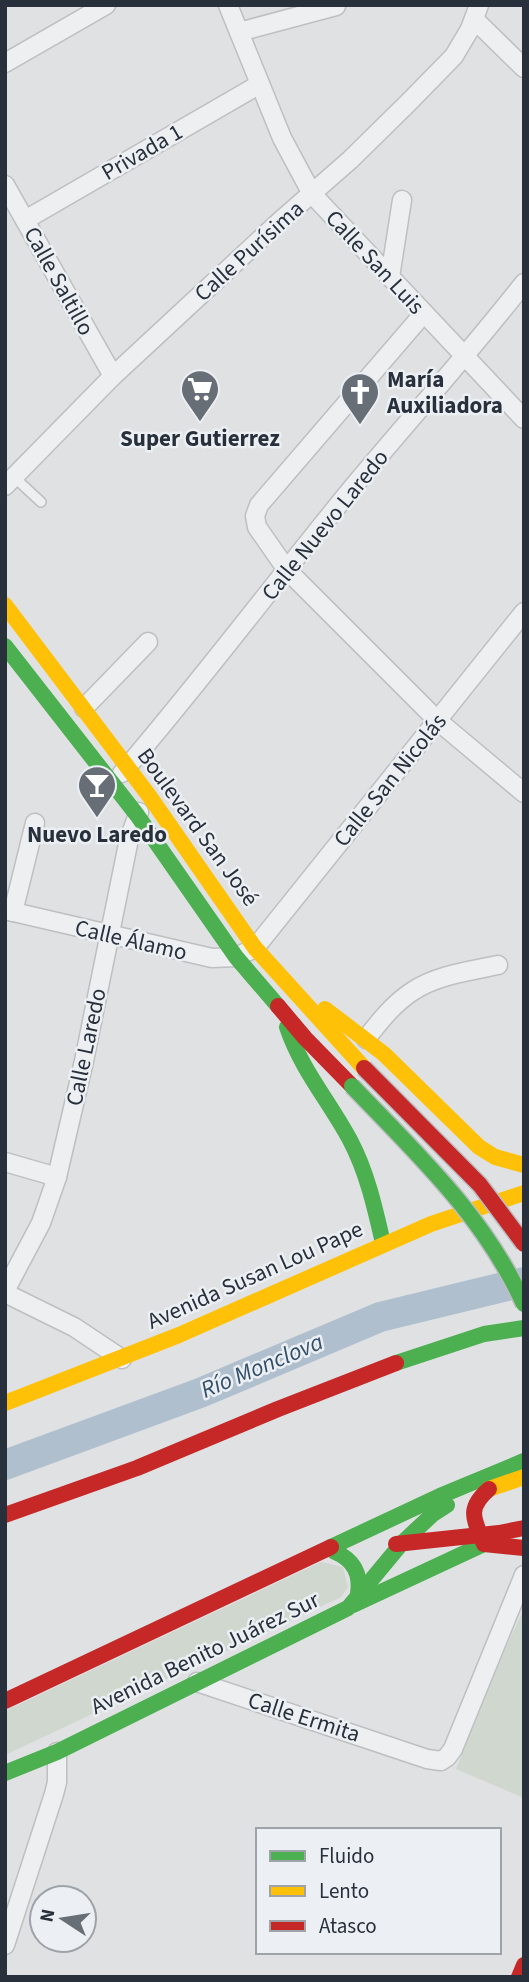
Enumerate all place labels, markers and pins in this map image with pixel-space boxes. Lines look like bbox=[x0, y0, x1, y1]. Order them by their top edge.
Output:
place label: María Auxiliadora bbox=[386, 363, 503, 422]
supermarket icon: Super Gutierrez bbox=[179, 368, 221, 423]
church icon: María Auxiliadora bbox=[339, 371, 381, 426]
place label: Super Gutierrez bbox=[120, 422, 280, 455]
bar icon: Nuevo Laredo bbox=[76, 764, 118, 819]
place label: Nuevo Laredo bbox=[27, 818, 167, 851]

